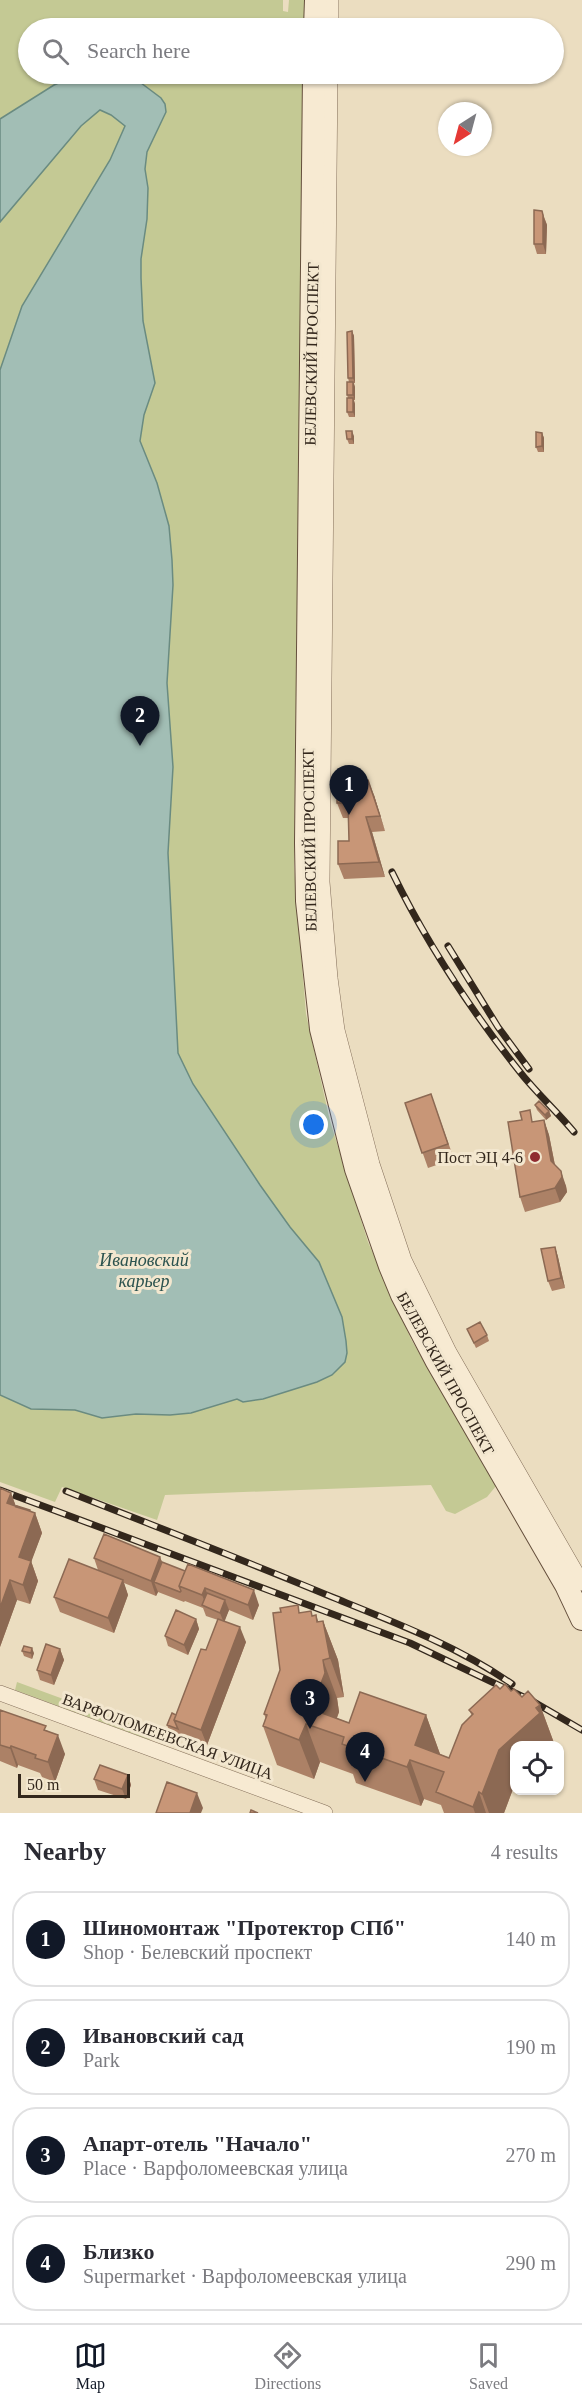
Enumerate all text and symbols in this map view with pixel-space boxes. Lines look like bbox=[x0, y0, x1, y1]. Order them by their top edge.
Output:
search box bbox=[18, 18, 564, 84]
icon: search bbox=[39, 35, 72, 68]
text: Search here bbox=[87, 38, 190, 63]
north arrow bbox=[438, 102, 492, 156]
street label: БЕЛЕВСКИЙ ПРОСПЕКТ bbox=[300, 262, 322, 446]
pin: 2 bbox=[120, 696, 160, 746]
street label: БЕЛЕВСКИЙ ПРОСПЕКТ bbox=[298, 748, 320, 932]
pin: 1 bbox=[330, 766, 368, 815]
your location bbox=[299, 1110, 328, 1139]
place label: Пост ЭЦ 4-6 bbox=[438, 1149, 523, 1167]
marker: Пост ЭЦ 4-6 bbox=[528, 1150, 542, 1164]
water label: Ивановский карьер bbox=[98, 1250, 189, 1291]
street label: БЕЛЕВСКИЙ ПРОСПЕКТ bbox=[394, 1288, 498, 1458]
pin: 3 bbox=[290, 1680, 330, 1729]
street label: ВАРФОЛОМЕЕВСКАЯ УЛИЦА bbox=[60, 1690, 276, 1784]
pin: 4 bbox=[346, 1732, 385, 1782]
map controls bbox=[510, 1741, 564, 1795]
button: locate bbox=[510, 1741, 564, 1795]
scale bar bbox=[18, 1771, 130, 1798]
text: 50 m bbox=[27, 1776, 59, 1793]
text: Nearby bbox=[24, 1837, 106, 1866]
text: 4 results bbox=[491, 1841, 558, 1863]
text: Шиномонтаж "Протектор СПб" bbox=[83, 1915, 406, 1940]
text: 1 bbox=[41, 1928, 51, 1950]
text: 140 m bbox=[505, 1928, 556, 1950]
text: Shop · Белевский проспект bbox=[83, 1941, 312, 1963]
text: Ивановский сад bbox=[83, 2023, 244, 2048]
text: 2 bbox=[41, 2036, 51, 2058]
text: 190 m bbox=[505, 2036, 556, 2058]
text: Park bbox=[83, 2049, 120, 2071]
text: Апарт-отель "Начало" bbox=[83, 2131, 312, 2156]
text: 3 bbox=[41, 2144, 51, 2166]
text: 270 m bbox=[505, 2144, 556, 2166]
text: Place · Варфоломеевская улица bbox=[83, 2157, 348, 2179]
text: Близко bbox=[83, 2239, 155, 2264]
text: 4 bbox=[41, 2252, 51, 2274]
text: 290 m bbox=[505, 2252, 556, 2274]
text: Supermarket · Варфоломеевская улица bbox=[83, 2265, 407, 2287]
tab: Map bbox=[74, 2339, 107, 2393]
tab: Directions bbox=[255, 2339, 321, 2393]
tab: Saved bbox=[469, 2339, 508, 2393]

